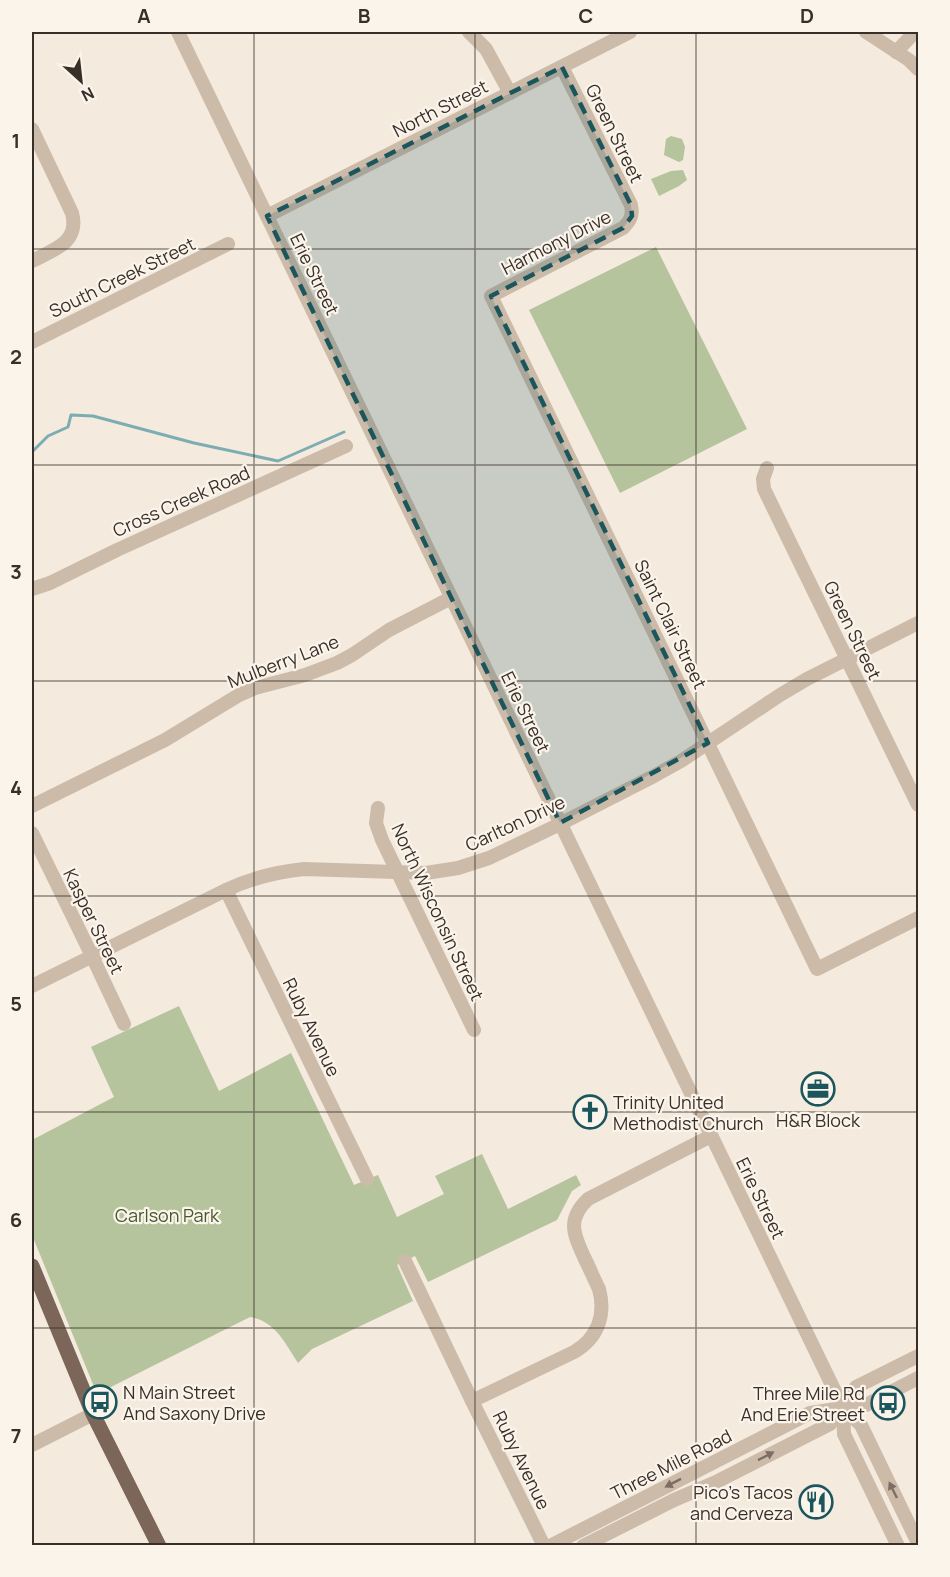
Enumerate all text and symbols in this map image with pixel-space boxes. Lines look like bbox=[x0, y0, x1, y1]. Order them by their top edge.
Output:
text: A bbox=[137, 2, 151, 29]
text: B bbox=[358, 2, 371, 29]
text: C bbox=[579, 2, 593, 29]
text: D bbox=[800, 2, 814, 29]
north arrow bbox=[51, 51, 111, 111]
street label: North Street bbox=[388, 74, 492, 142]
street label: Green Street bbox=[581, 80, 649, 186]
text: N bbox=[78, 82, 98, 107]
text: 1 bbox=[12, 127, 20, 154]
street label: Harmony Drive bbox=[497, 204, 615, 280]
street label: Erie Street bbox=[285, 229, 345, 319]
street label: South Creek Street bbox=[45, 231, 199, 323]
text: 2 bbox=[10, 343, 22, 370]
street label: Cross Creek Road bbox=[109, 460, 253, 542]
street label: Saint Clair Street bbox=[629, 555, 713, 693]
text: 3 bbox=[10, 558, 22, 585]
street label: Green Street bbox=[819, 577, 887, 683]
street label: Mulberry Lane bbox=[224, 629, 342, 693]
street label: Erie Street bbox=[496, 667, 556, 757]
text: 4 bbox=[10, 774, 22, 801]
street label: Carlton Drive bbox=[461, 789, 569, 857]
street label: North Wisconsin Street bbox=[386, 819, 490, 1005]
street label: Kasper Street bbox=[58, 864, 130, 978]
street label: Ruby Avenue bbox=[278, 974, 346, 1080]
text: 5 bbox=[10, 990, 22, 1017]
office icon: H&R Block bbox=[800, 1071, 836, 1107]
place label: Trinity United Methodist Church bbox=[613, 1090, 764, 1135]
church icon: Trinity United Methodist Church bbox=[572, 1094, 608, 1130]
place label: H&R Block bbox=[776, 1108, 861, 1132]
street label: Erie Street bbox=[731, 1153, 791, 1243]
park label: Carlson Park bbox=[115, 1203, 220, 1227]
text: 6 bbox=[10, 1206, 22, 1233]
place label: N Main Street And Saxony Drive bbox=[123, 1380, 266, 1425]
place label: Three Mile Rd And Erie Street bbox=[741, 1381, 865, 1426]
bus stop icon: N Main Street And Saxony Drive bbox=[82, 1384, 118, 1420]
bus stop icon: Three Mile Rd And Erie Street bbox=[870, 1385, 906, 1421]
street label: Ruby Avenue bbox=[488, 1407, 556, 1513]
text: 7 bbox=[11, 1422, 21, 1449]
street label: Three Mile Road bbox=[606, 1423, 736, 1505]
one-way arrow bbox=[757, 1451, 774, 1461]
one-way arrow bbox=[664, 1478, 682, 1488]
place label: Pico's Tacos and Cerveza bbox=[690, 1480, 793, 1525]
one-way arrow bbox=[888, 1482, 897, 1499]
restaurant icon: Pico's Tacos and Cerveza bbox=[798, 1484, 834, 1520]

